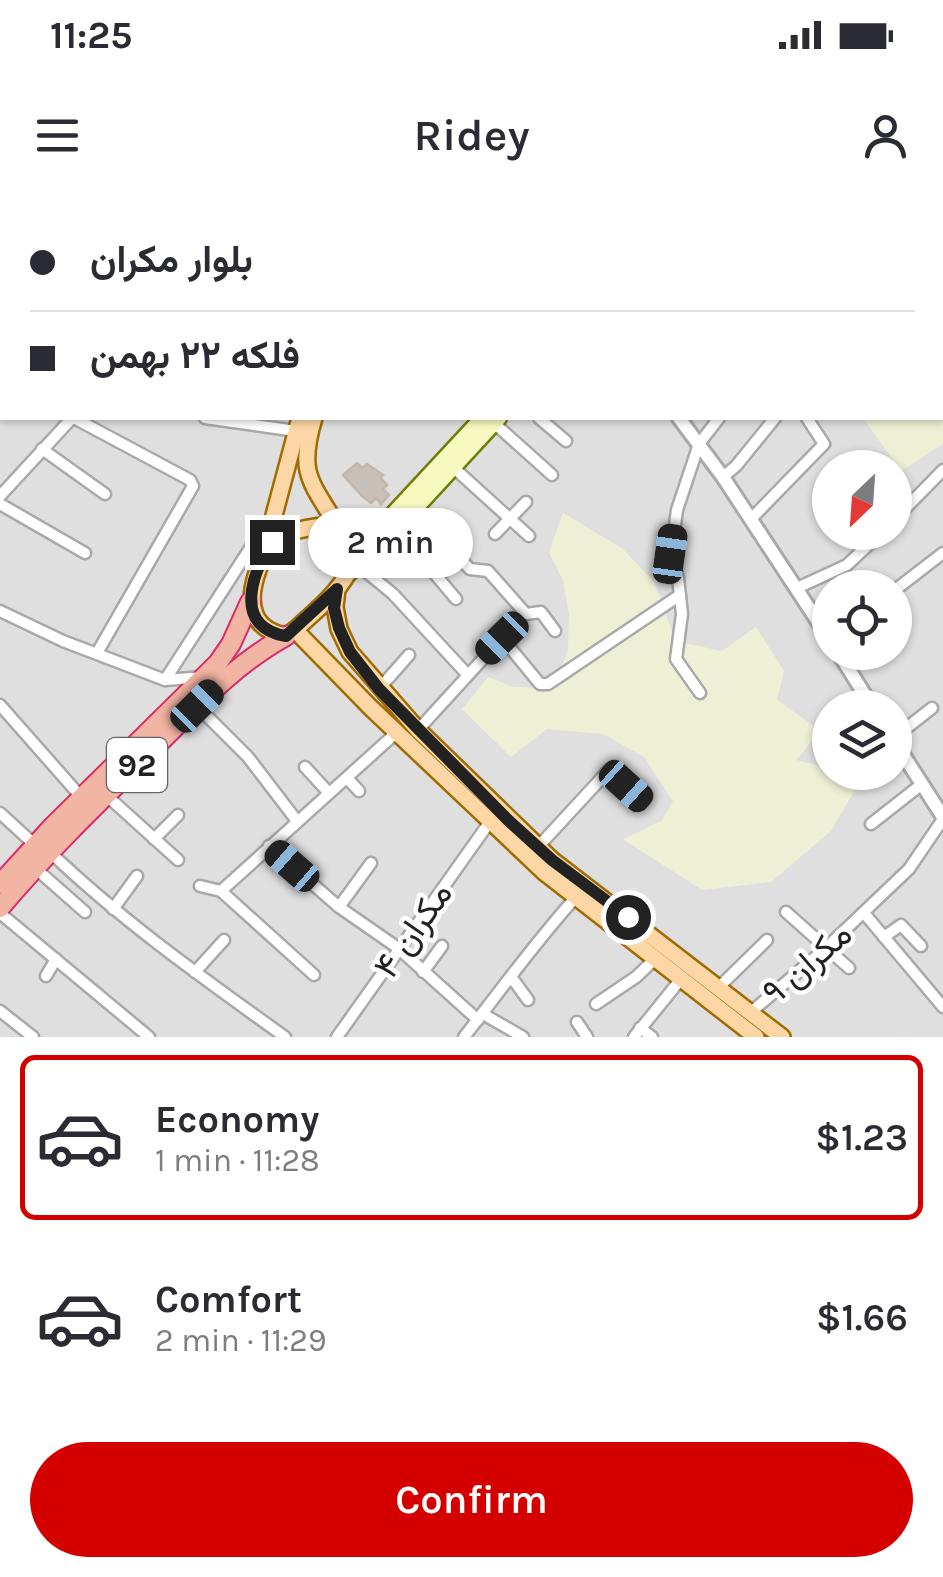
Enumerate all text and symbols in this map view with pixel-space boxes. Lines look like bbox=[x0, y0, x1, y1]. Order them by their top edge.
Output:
text: 11:25 bbox=[50, 13, 132, 58]
icon: menu bbox=[30, 108, 85, 163]
icon: person bbox=[858, 108, 913, 163]
text: Ridey bbox=[413, 109, 530, 161]
text: بلوار مکران bbox=[90, 237, 253, 282]
text: فلکه ۲۲ بهمن bbox=[90, 333, 300, 378]
north arrow bbox=[812, 450, 912, 550]
map controls bbox=[812, 450, 912, 790]
callout: 2 min bbox=[307, 507, 472, 577]
route end bbox=[250, 520, 295, 565]
car bbox=[651, 522, 689, 586]
text: 2 min bbox=[347, 524, 434, 561]
button: locate bbox=[812, 570, 912, 670]
car bbox=[470, 606, 534, 670]
car bbox=[165, 674, 229, 738]
button: layers bbox=[812, 690, 912, 790]
road number: 92 bbox=[107, 738, 167, 792]
car bbox=[594, 755, 658, 817]
car bbox=[260, 835, 324, 897]
street label: مکران ۴ bbox=[365, 874, 462, 986]
route start bbox=[606, 895, 651, 940]
street label: مکران ۹ bbox=[754, 913, 861, 1014]
icon: car bbox=[35, 1093, 125, 1183]
text: Economy bbox=[155, 1097, 319, 1142]
text: $1.23 bbox=[815, 1115, 908, 1160]
text: 1 min · 11:28 bbox=[155, 1142, 320, 1179]
icon: car bbox=[35, 1273, 125, 1363]
text: Comfort bbox=[155, 1277, 302, 1322]
text: $1.66 bbox=[816, 1295, 908, 1340]
text: 2 min · 11:29 bbox=[155, 1322, 326, 1359]
button: Confirm bbox=[30, 1442, 913, 1557]

